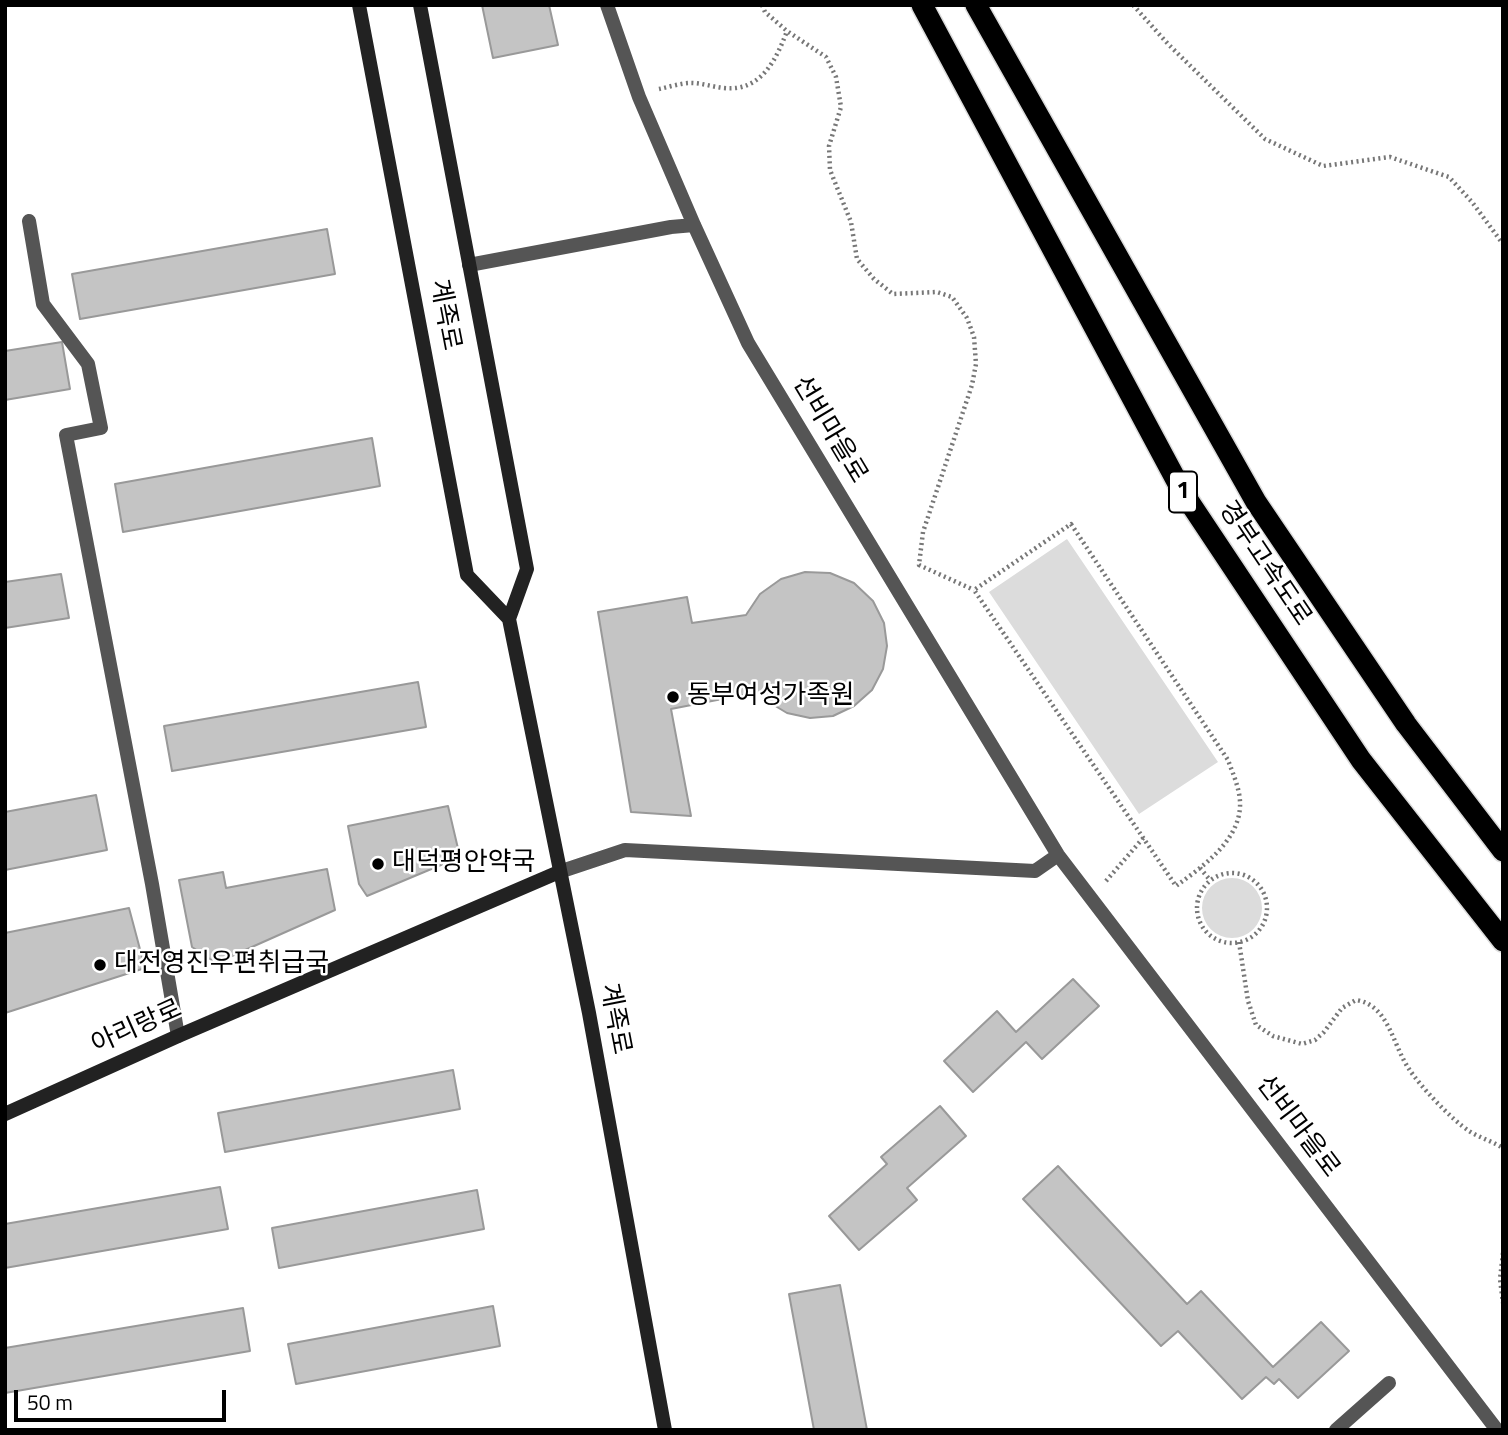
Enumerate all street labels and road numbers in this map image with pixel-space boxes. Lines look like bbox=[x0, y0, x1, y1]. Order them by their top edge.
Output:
street label: 계족로 bbox=[422, 277, 466, 353]
street label: 선비마을로 bbox=[785, 371, 873, 489]
road number: 1 bbox=[1169, 472, 1197, 512]
street label: 경부고속도로 bbox=[1211, 496, 1317, 632]
street label: 계족로 bbox=[592, 981, 636, 1057]
street label: 아리랑로 bbox=[87, 994, 187, 1062]
street label: 선비마을로 bbox=[1249, 1070, 1345, 1184]

